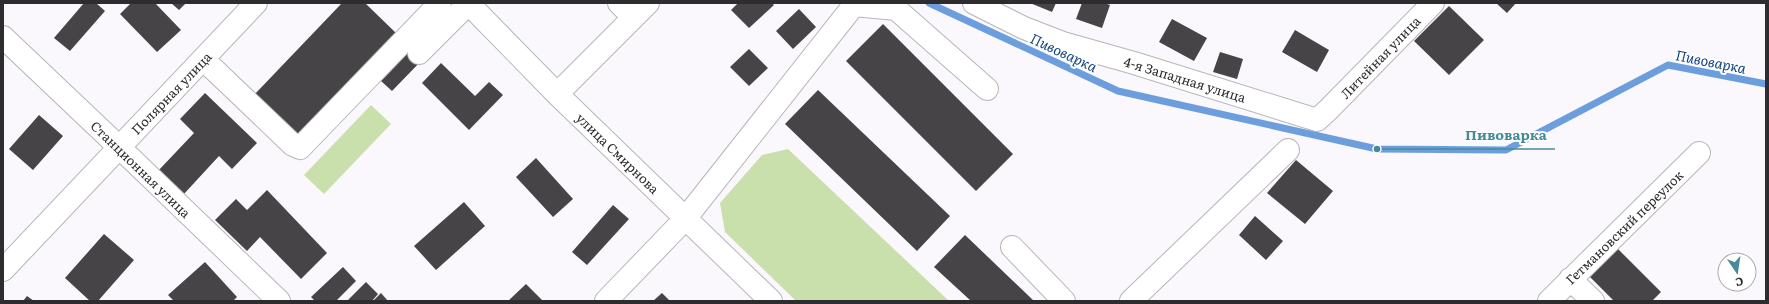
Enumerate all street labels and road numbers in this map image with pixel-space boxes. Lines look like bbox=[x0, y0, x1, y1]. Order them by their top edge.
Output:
street label: Литейная улица bbox=[1336, 12, 1424, 102]
street label: Полярная улица bbox=[126, 47, 216, 139]
street label: 4-я Западная улица bbox=[1122, 51, 1248, 107]
street label: улица Смирнова bbox=[572, 108, 664, 198]
street label: Станционная улица bbox=[87, 116, 195, 222]
street label: Гетмановский переулок bbox=[1561, 165, 1687, 288]

